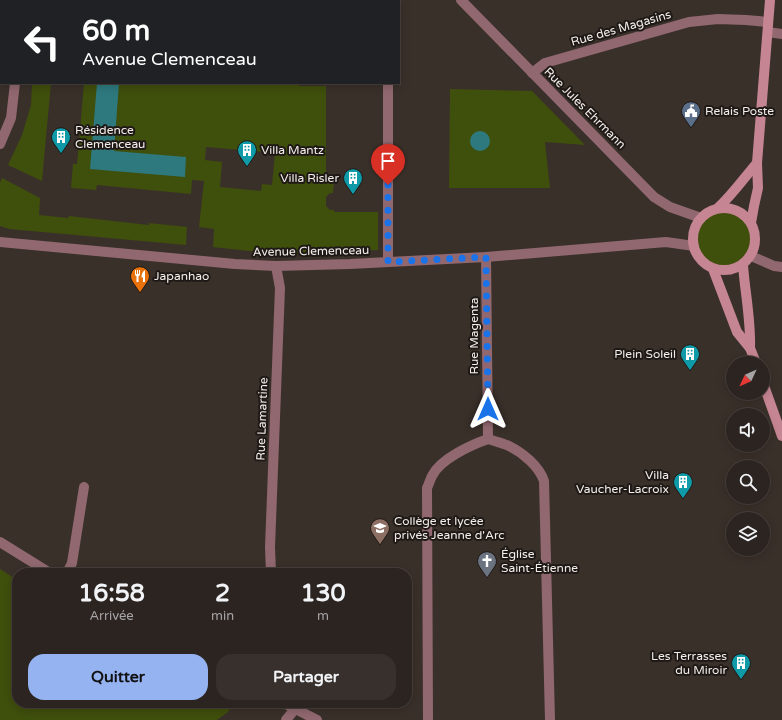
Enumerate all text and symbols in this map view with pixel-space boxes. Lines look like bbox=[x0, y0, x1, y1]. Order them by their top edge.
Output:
street label: Rue des Magasins bbox=[569, 7, 673, 49]
text: 60 m bbox=[82, 14, 150, 48]
icon: left bbox=[16, 16, 68, 68]
text: Avenue Clemenceau bbox=[82, 48, 257, 70]
street label: Rue Jules Ehrmann bbox=[541, 64, 629, 152]
public building icon: Relais Poste bbox=[680, 100, 702, 128]
place label: Relais Poste bbox=[705, 104, 774, 118]
place label: Résidence Clemenceau bbox=[75, 123, 145, 151]
building icon: Résidence Clemenceau bbox=[50, 126, 72, 154]
building icon: Villa Mantz bbox=[236, 139, 258, 167]
place label: Villa Mantz bbox=[261, 143, 324, 157]
pin bbox=[371, 144, 405, 185]
icon: arrive bbox=[377, 150, 399, 172]
building icon: Villa Risler bbox=[342, 167, 364, 195]
place label: Villa Risler bbox=[280, 171, 339, 185]
street label: Avenue Clemenceau bbox=[253, 243, 369, 259]
restaurant icon: Japanhao bbox=[129, 265, 151, 293]
place label: Japanhao bbox=[154, 269, 209, 283]
street label: Rue Magenta bbox=[467, 298, 481, 374]
building icon: Plein Soleil bbox=[679, 343, 701, 371]
place label: Plein Soleil bbox=[614, 347, 676, 361]
north arrow bbox=[726, 356, 770, 400]
map controls bbox=[726, 356, 770, 556]
street label: Rue Lamartine bbox=[254, 377, 270, 461]
position arrow bbox=[467, 388, 509, 430]
button: sound bbox=[726, 408, 770, 452]
button: search bbox=[726, 460, 770, 504]
place label: Villa Vaucher-Lacroix bbox=[576, 468, 669, 496]
building icon: Villa Vaucher-Lacroix bbox=[672, 471, 694, 499]
button: layers bbox=[726, 512, 770, 556]
place label: Collège et lycée privés Jeanne d'Arc bbox=[394, 514, 505, 542]
school or university icon: Collège et lycée privés Jeanne d'Arc bbox=[369, 517, 391, 545]
place label: Église Saint-Étienne bbox=[501, 547, 578, 575]
church icon: Église Saint-Étienne bbox=[476, 550, 498, 578]
text: 16:58 bbox=[78, 579, 145, 608]
text: 2 bbox=[215, 579, 230, 608]
text: 130 bbox=[300, 579, 346, 608]
text: Arrivée bbox=[89, 608, 134, 624]
text: min bbox=[211, 608, 234, 624]
text: m bbox=[317, 608, 329, 624]
place label: Les Terrasses du Miroir bbox=[651, 649, 727, 677]
building icon: Les Terrasses du Miroir bbox=[730, 652, 752, 680]
button: Quitter bbox=[28, 654, 208, 700]
button: Partager bbox=[216, 654, 396, 700]

